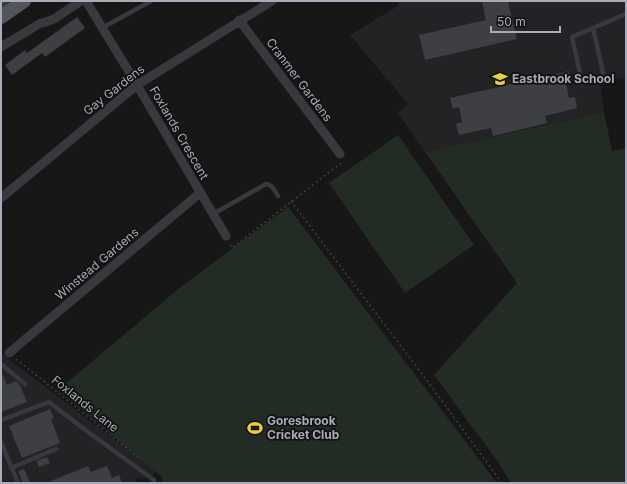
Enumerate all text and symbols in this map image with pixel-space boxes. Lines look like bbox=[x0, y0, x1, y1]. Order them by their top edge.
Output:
scale bar bbox=[491, 8, 560, 34]
text: 50 m bbox=[497, 14, 526, 29]
street label: Cranmer Gardens bbox=[263, 35, 336, 124]
street label: Gay Gardens bbox=[80, 61, 147, 118]
school or university icon: Eastbrook School bbox=[491, 70, 509, 88]
place label: Eastbrook School bbox=[512, 71, 614, 86]
street label: Foxlands Crescent bbox=[147, 83, 212, 182]
street label: Winstead Gardens bbox=[52, 224, 141, 303]
street label: Foxlands Lane bbox=[49, 372, 122, 435]
place label: Goresbrook Cricket Club bbox=[267, 413, 340, 442]
sports icon: Goresbrook Cricket Club bbox=[246, 419, 264, 437]

